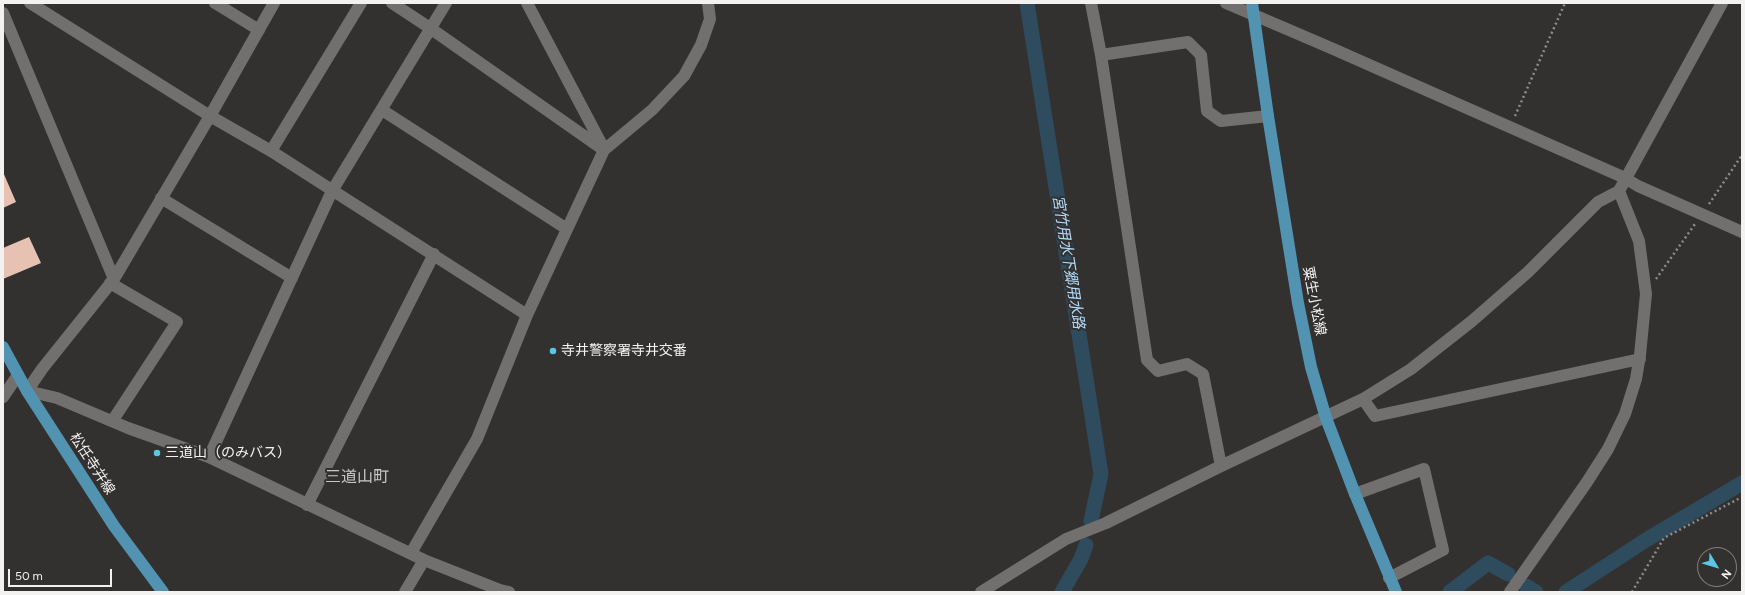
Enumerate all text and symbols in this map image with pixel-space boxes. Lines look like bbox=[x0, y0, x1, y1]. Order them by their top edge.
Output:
water label: 宮竹用水下郷用水路 bbox=[1049, 194, 1087, 330]
street label: 粟生小松線 bbox=[1299, 265, 1329, 337]
place label: 寺井警察署寺井交番 bbox=[561, 343, 687, 359]
marker: 寺井警察署寺井交番 bbox=[548, 346, 558, 356]
street label: 松任寺井線 bbox=[66, 430, 118, 498]
place label: 三道山（のみバス） bbox=[165, 445, 291, 461]
marker: 三道山（のみバス） bbox=[152, 448, 162, 458]
district label: 三道山町 bbox=[325, 467, 389, 487]
north arrow bbox=[1697, 547, 1737, 587]
scale bar bbox=[10, 561, 114, 587]
text: N bbox=[1718, 567, 1734, 581]
text: 50 m bbox=[15, 569, 43, 583]

